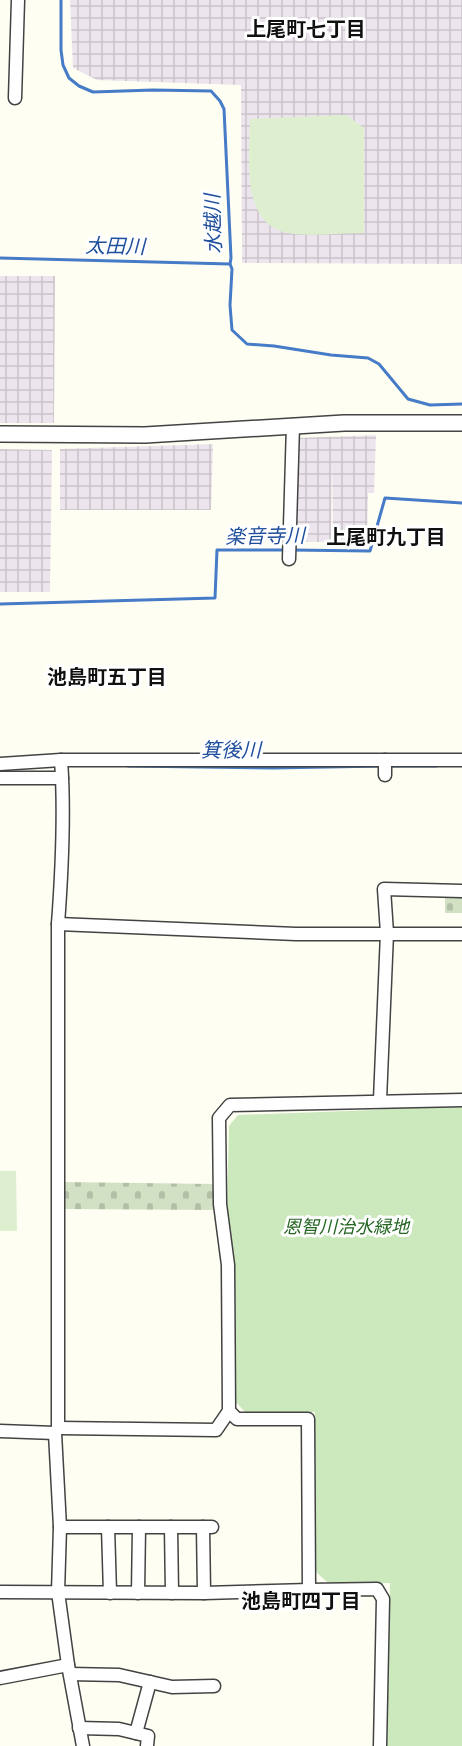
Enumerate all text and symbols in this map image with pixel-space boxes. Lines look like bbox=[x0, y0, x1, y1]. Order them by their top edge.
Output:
district label: 上尾町七丁目 bbox=[246, 16, 366, 41]
water label: 水越川 bbox=[199, 192, 226, 254]
water label: 太田川 bbox=[85, 232, 147, 259]
water label: 楽音寺川 bbox=[225, 522, 307, 549]
district label: 上尾町九丁目 bbox=[326, 524, 446, 549]
district label: 池島町五丁目 bbox=[47, 664, 167, 689]
water label: 箕後川 bbox=[201, 737, 263, 762]
park label: 恩智川治水緑地 bbox=[283, 1215, 411, 1238]
district label: 池島町四丁目 bbox=[241, 1588, 361, 1613]

